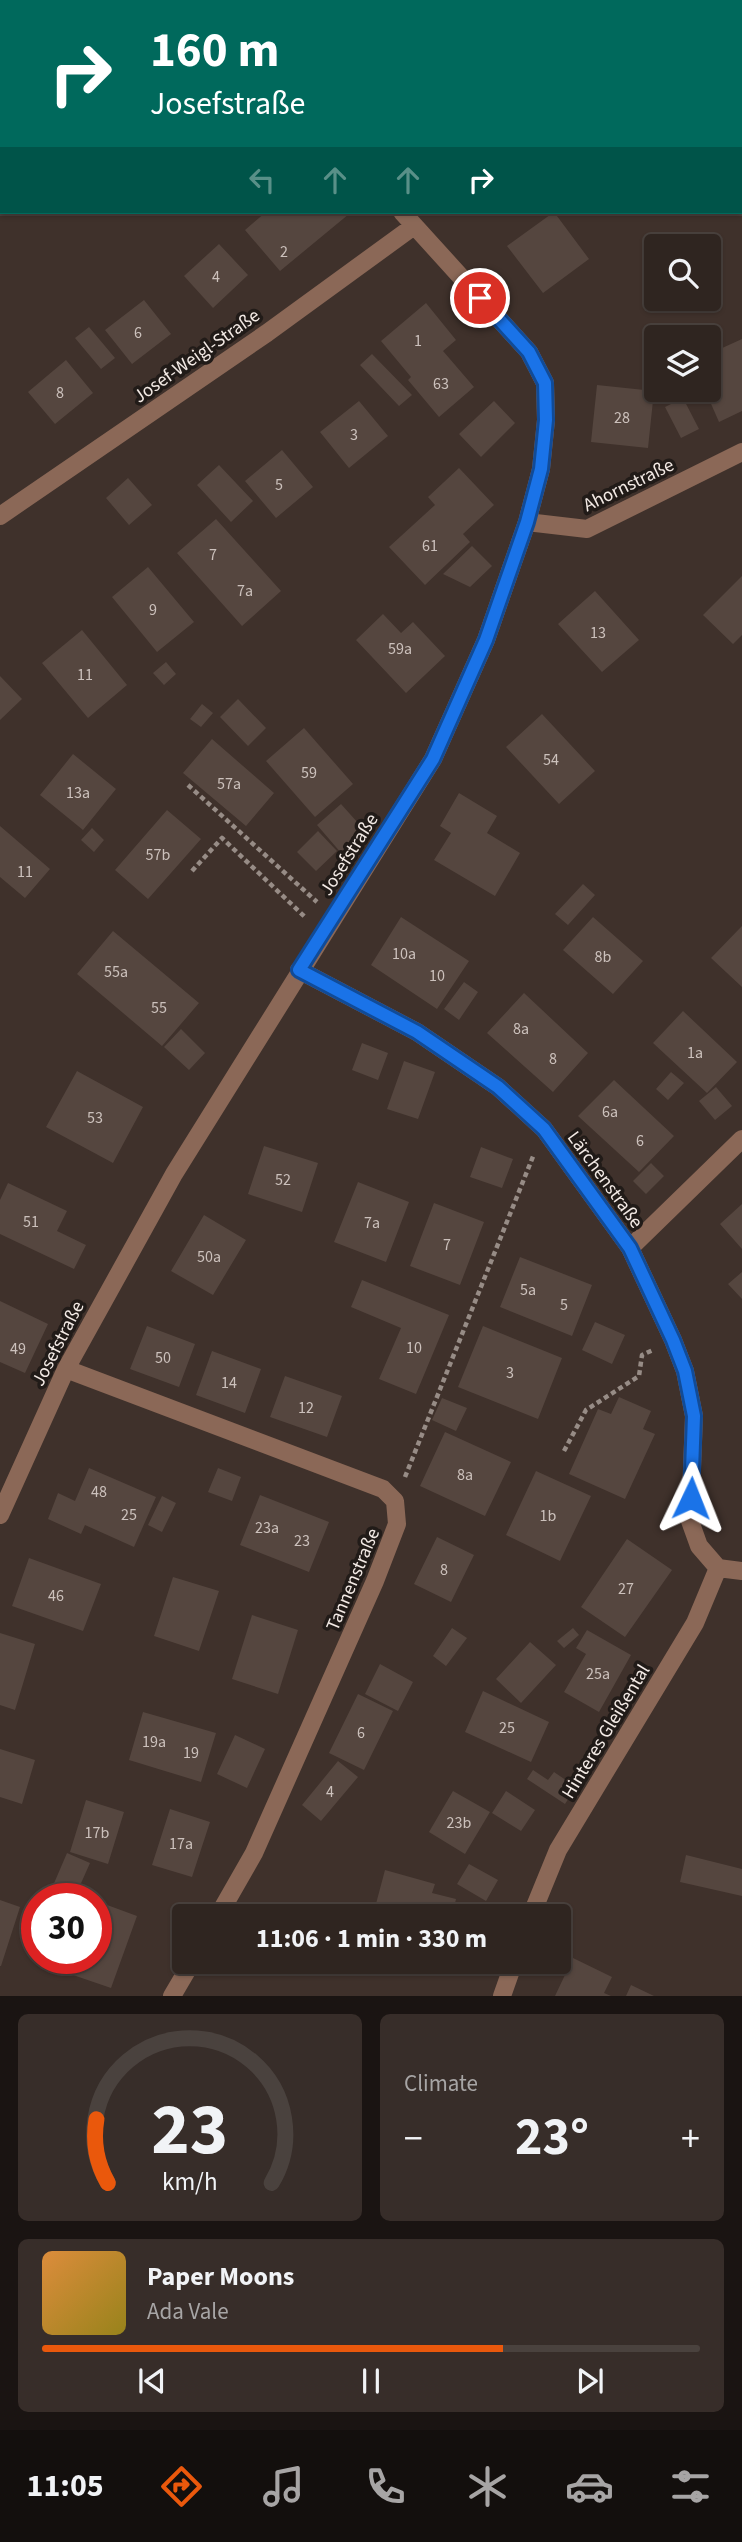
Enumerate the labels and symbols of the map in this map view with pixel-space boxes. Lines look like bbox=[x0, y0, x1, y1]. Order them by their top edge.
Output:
house number: 2 bbox=[280, 241, 288, 263]
house number: 4 bbox=[212, 266, 220, 288]
pin bbox=[450, 268, 510, 328]
street label: Josef-Weigl-Straße bbox=[128, 302, 266, 410]
house number: 6 bbox=[134, 322, 142, 344]
house number: 1 bbox=[414, 330, 422, 352]
house number: 63 bbox=[433, 373, 449, 395]
house number: 8 bbox=[56, 382, 64, 404]
house number: 28 bbox=[614, 407, 630, 429]
house number: 3 bbox=[350, 424, 358, 446]
street label: Ahornstraße bbox=[579, 452, 679, 519]
house number: 5 bbox=[275, 474, 283, 496]
house number: 61 bbox=[422, 535, 438, 557]
house number: 7 bbox=[209, 544, 217, 566]
house number: 7a bbox=[237, 580, 253, 602]
house number: 9 bbox=[149, 599, 157, 621]
house number: 13 bbox=[590, 622, 606, 644]
house number: 59a bbox=[388, 638, 412, 660]
house number: 11 bbox=[77, 664, 93, 686]
house number: 54 bbox=[543, 749, 559, 771]
house number: 59 bbox=[301, 762, 317, 784]
house number: 57a bbox=[217, 773, 241, 795]
house number: 13a bbox=[66, 782, 90, 804]
street label: Josefstraße bbox=[313, 809, 385, 901]
house number: 57b bbox=[146, 844, 171, 866]
house number: 11 bbox=[17, 861, 33, 883]
house number: 10a bbox=[392, 943, 416, 965]
house number: 8b bbox=[595, 946, 612, 968]
house number: 55a bbox=[104, 961, 128, 983]
house number: 10 bbox=[429, 965, 445, 987]
house number: 55 bbox=[151, 997, 167, 1019]
house number: 8a bbox=[513, 1018, 529, 1040]
house number: 1a bbox=[687, 1042, 703, 1064]
house number: 8 bbox=[549, 1048, 557, 1070]
house number: 6a bbox=[602, 1101, 618, 1123]
house number: 53 bbox=[87, 1107, 103, 1129]
street label: Lärchenstraße bbox=[560, 1126, 649, 1234]
house number: 6 bbox=[636, 1130, 644, 1152]
house number: 52 bbox=[275, 1169, 291, 1191]
house number: 51 bbox=[23, 1211, 39, 1233]
house number: 7a bbox=[364, 1212, 380, 1234]
house number: 7 bbox=[443, 1234, 451, 1256]
house number: 50a bbox=[197, 1246, 221, 1268]
house number: 5a bbox=[520, 1279, 536, 1301]
house number: 5 bbox=[560, 1294, 568, 1316]
street label: Josefstraße bbox=[25, 1296, 91, 1391]
house number: 10 bbox=[406, 1337, 422, 1359]
house number: 49 bbox=[10, 1338, 26, 1360]
house number: 50 bbox=[155, 1347, 171, 1369]
house number: 3 bbox=[506, 1362, 514, 1384]
house number: 14 bbox=[221, 1372, 237, 1394]
house number: 12 bbox=[298, 1397, 314, 1419]
position arrow bbox=[654, 1461, 728, 1535]
house number: 8a bbox=[457, 1464, 473, 1486]
house number: 48 bbox=[91, 1481, 107, 1503]
house number: 25 bbox=[121, 1504, 137, 1526]
house number: 1b bbox=[540, 1505, 557, 1527]
house number: 23a bbox=[255, 1517, 279, 1539]
street label: Tannenstraße bbox=[320, 1524, 387, 1635]
house number: 23 bbox=[294, 1530, 310, 1552]
house number: 8 bbox=[440, 1559, 448, 1581]
house number: 27 bbox=[618, 1578, 634, 1600]
house number: 46 bbox=[48, 1585, 64, 1607]
street label: Hinteres Gleißental bbox=[555, 1659, 657, 1804]
house number: 25a bbox=[586, 1663, 610, 1685]
house number: 25 bbox=[499, 1717, 515, 1739]
house number: 6 bbox=[357, 1722, 365, 1744]
house number: 19a bbox=[142, 1731, 166, 1753]
house number: 19 bbox=[183, 1742, 199, 1764]
house number: 4 bbox=[326, 1781, 334, 1803]
house number: 23b bbox=[447, 1812, 472, 1834]
house number: 17b bbox=[85, 1822, 110, 1844]
house number: 17a bbox=[169, 1833, 193, 1855]
speed limit sign: 30 bbox=[21, 1883, 112, 1974]

